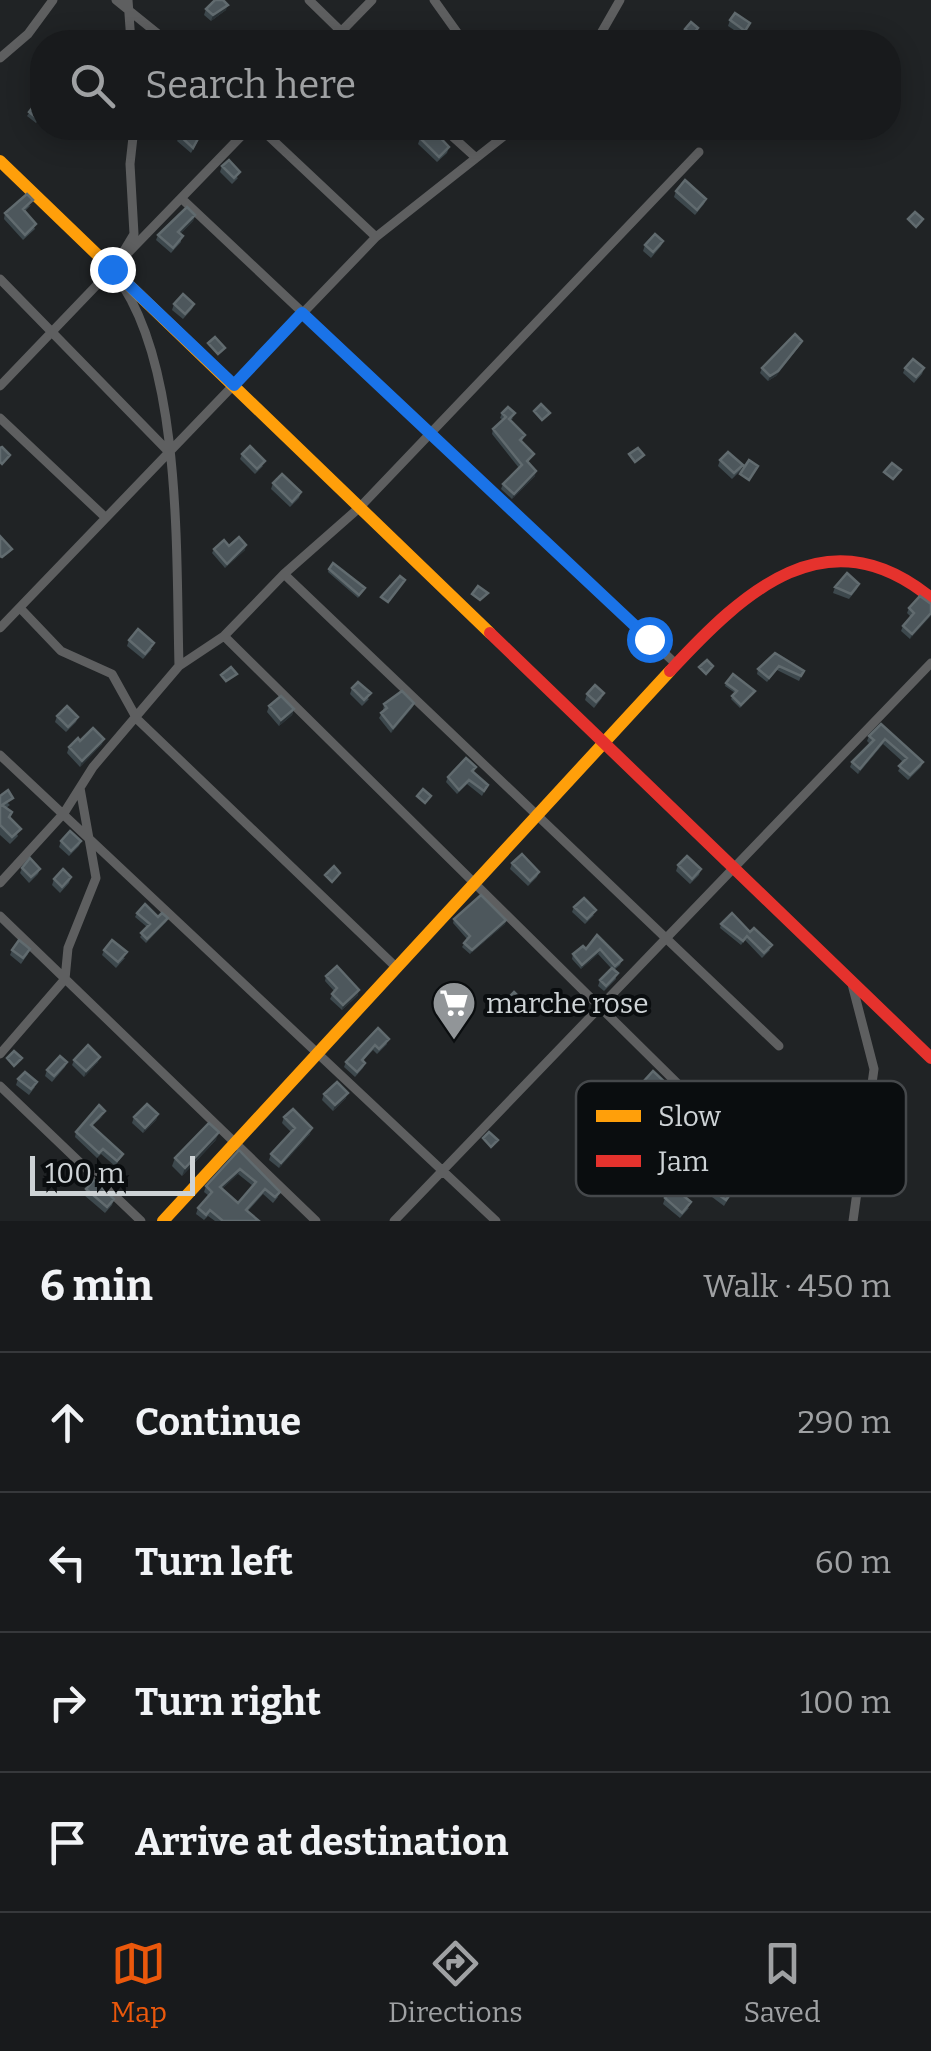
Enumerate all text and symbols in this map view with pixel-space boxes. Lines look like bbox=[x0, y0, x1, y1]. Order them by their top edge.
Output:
search box bbox=[30, 30, 901, 140]
icon: search bbox=[65, 58, 120, 113]
text: Search here bbox=[145, 62, 356, 108]
route end bbox=[90, 247, 136, 293]
route start bbox=[627, 617, 673, 663]
supermarket icon: marche rose bbox=[431, 980, 477, 1041]
place label: marche rose bbox=[486, 987, 648, 1020]
legend bbox=[576, 1081, 906, 1196]
text: Slow bbox=[658, 1100, 721, 1133]
text: Jam bbox=[657, 1145, 709, 1178]
scale bar bbox=[30, 1151, 195, 1196]
text: 100 m bbox=[45, 1157, 125, 1190]
text: 6 min bbox=[40, 1261, 153, 1311]
text: Walk · 450 m bbox=[703, 1267, 891, 1305]
icon: ahead bbox=[40, 1395, 95, 1450]
text: Continue bbox=[135, 1399, 301, 1445]
text: 290 m bbox=[797, 1403, 891, 1441]
icon: left bbox=[40, 1535, 95, 1590]
text: Turn left bbox=[135, 1539, 293, 1585]
text: 60 m bbox=[815, 1543, 891, 1581]
icon: right bbox=[40, 1675, 95, 1730]
text: Turn right bbox=[135, 1679, 321, 1725]
text: 100 m bbox=[800, 1683, 891, 1721]
icon: arrive bbox=[40, 1815, 95, 1870]
text: Arrive at destination bbox=[135, 1819, 508, 1865]
tab: Map bbox=[110, 1936, 167, 2029]
tab: Directions bbox=[388, 1936, 523, 2029]
tab: Saved bbox=[744, 1936, 821, 2029]

